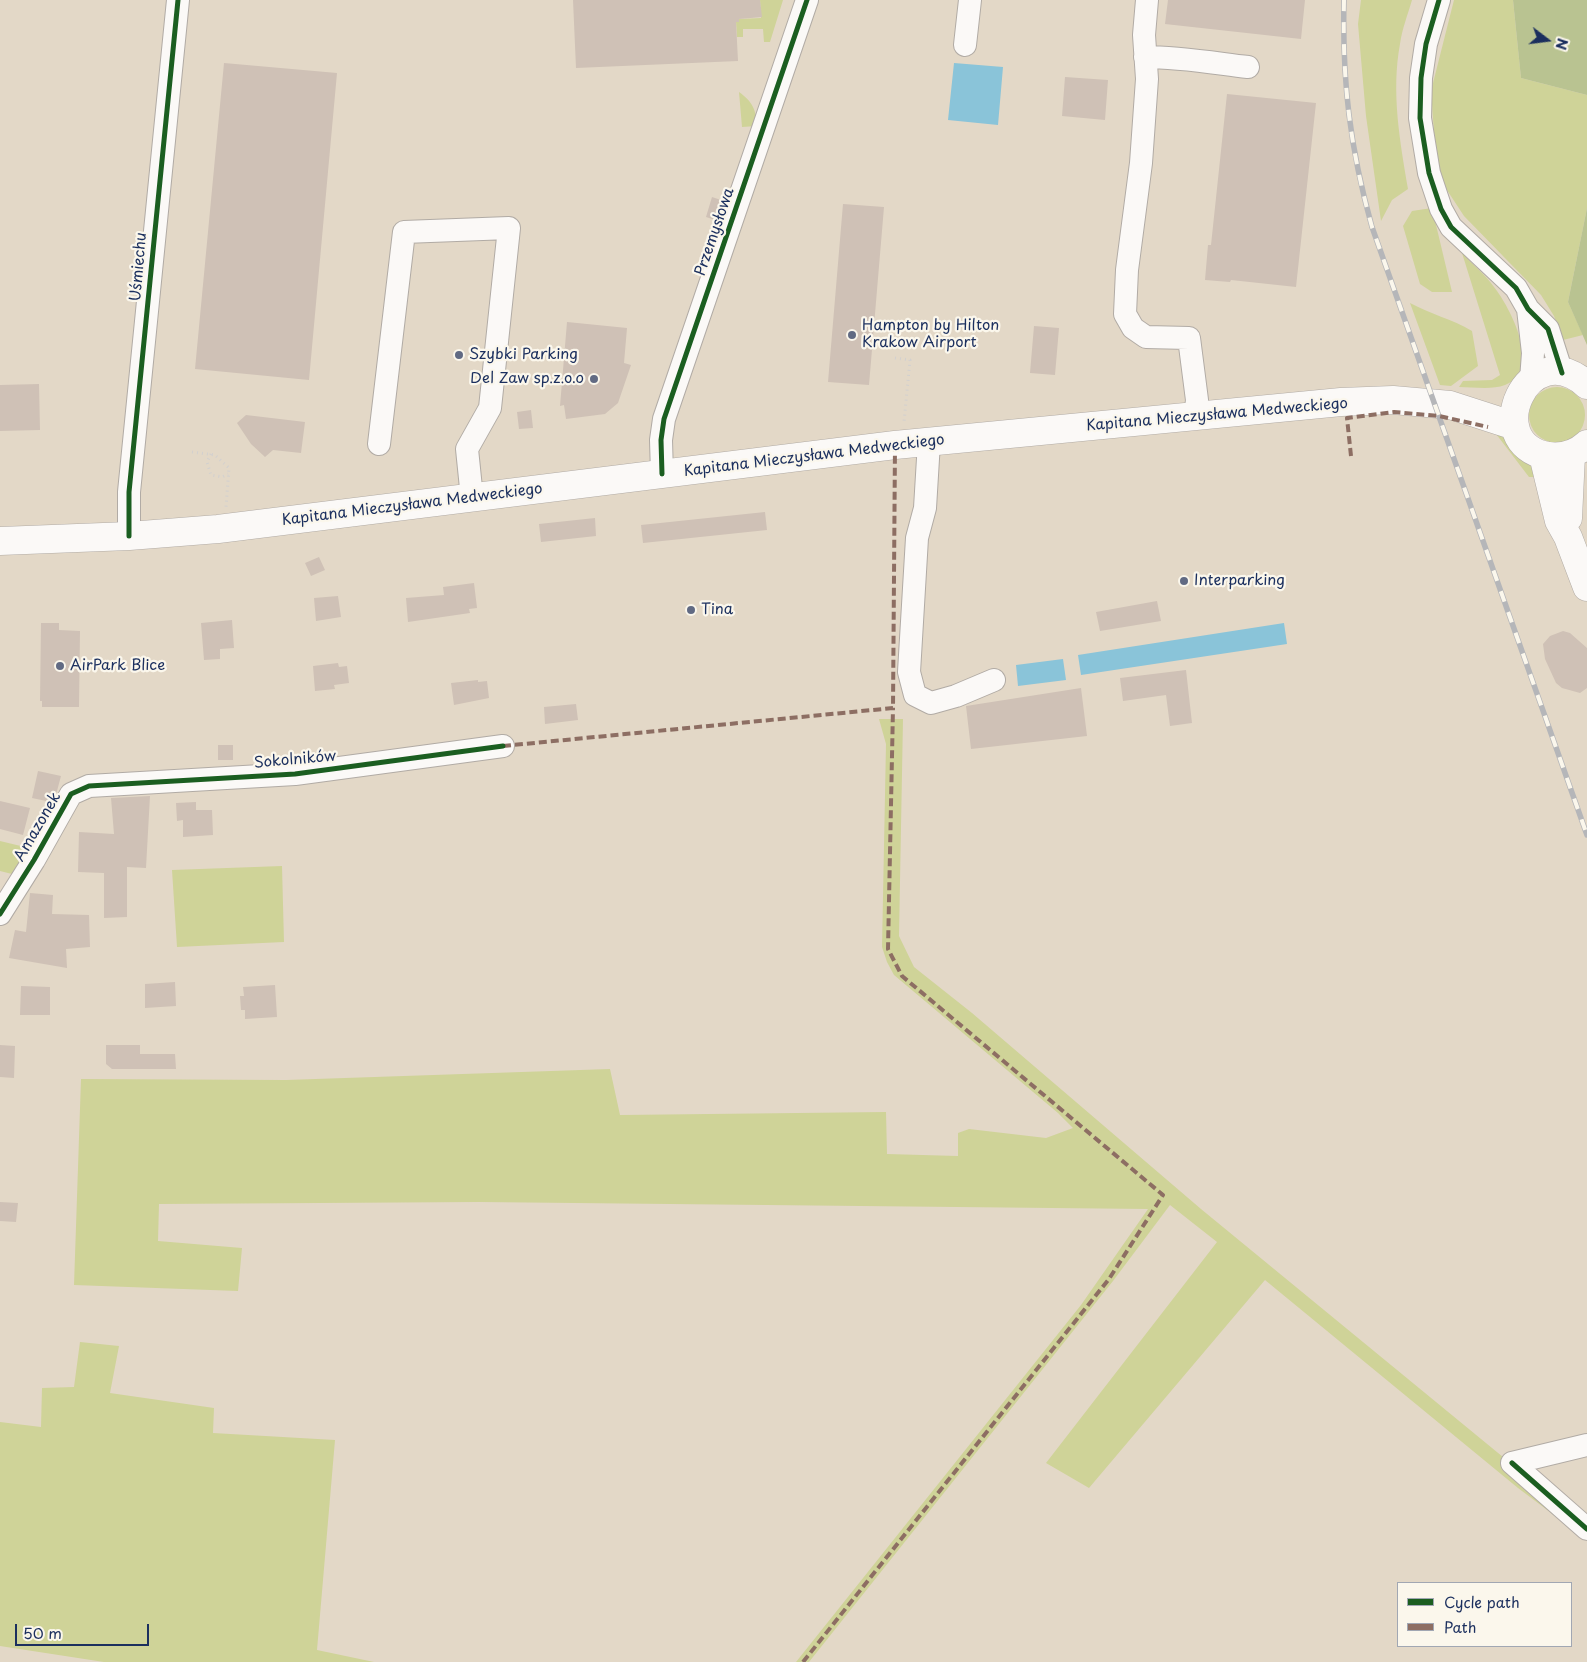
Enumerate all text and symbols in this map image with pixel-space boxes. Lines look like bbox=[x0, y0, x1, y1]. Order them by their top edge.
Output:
north arrow bbox=[1522, 15, 1572, 65]
text: N bbox=[1550, 36, 1574, 52]
street label: Przemysłowa bbox=[692, 186, 738, 278]
street label: Uśmiechu bbox=[127, 232, 151, 302]
place label: Hampton by Hilton Krakow Airport bbox=[862, 317, 999, 352]
marker: Hampton by Hilton Krakow Airport bbox=[846, 329, 858, 341]
place label: Szybki Parking bbox=[469, 346, 578, 364]
marker: Szybki Parking bbox=[453, 349, 465, 361]
place label: Del Zaw sp.z.o.o bbox=[470, 370, 584, 388]
marker: Del Zaw sp.z.o.o bbox=[588, 373, 600, 385]
street label: Kapitana Mieczysława Medweckiego bbox=[1085, 395, 1349, 435]
street label: Kapitana Mieczysława Medweckiego bbox=[683, 431, 945, 481]
street label: Kapitana Mieczysława Medweckiego bbox=[281, 480, 543, 530]
place label: Interparking bbox=[1194, 572, 1285, 590]
marker: Interparking bbox=[1178, 575, 1190, 587]
place label: Tina bbox=[701, 601, 733, 619]
marker: Tina bbox=[685, 604, 697, 616]
place label: AirPark Blice bbox=[70, 657, 165, 675]
marker: AirPark Blice bbox=[54, 660, 66, 672]
street label: Sokolników bbox=[253, 747, 337, 773]
street label: Amazonek bbox=[11, 789, 65, 865]
legend bbox=[1397, 1582, 1572, 1647]
text: Cycle path bbox=[1444, 1590, 1520, 1613]
scale bar bbox=[18, 1614, 151, 1646]
text: Path bbox=[1444, 1615, 1476, 1638]
text: 50 m bbox=[23, 1621, 62, 1644]

